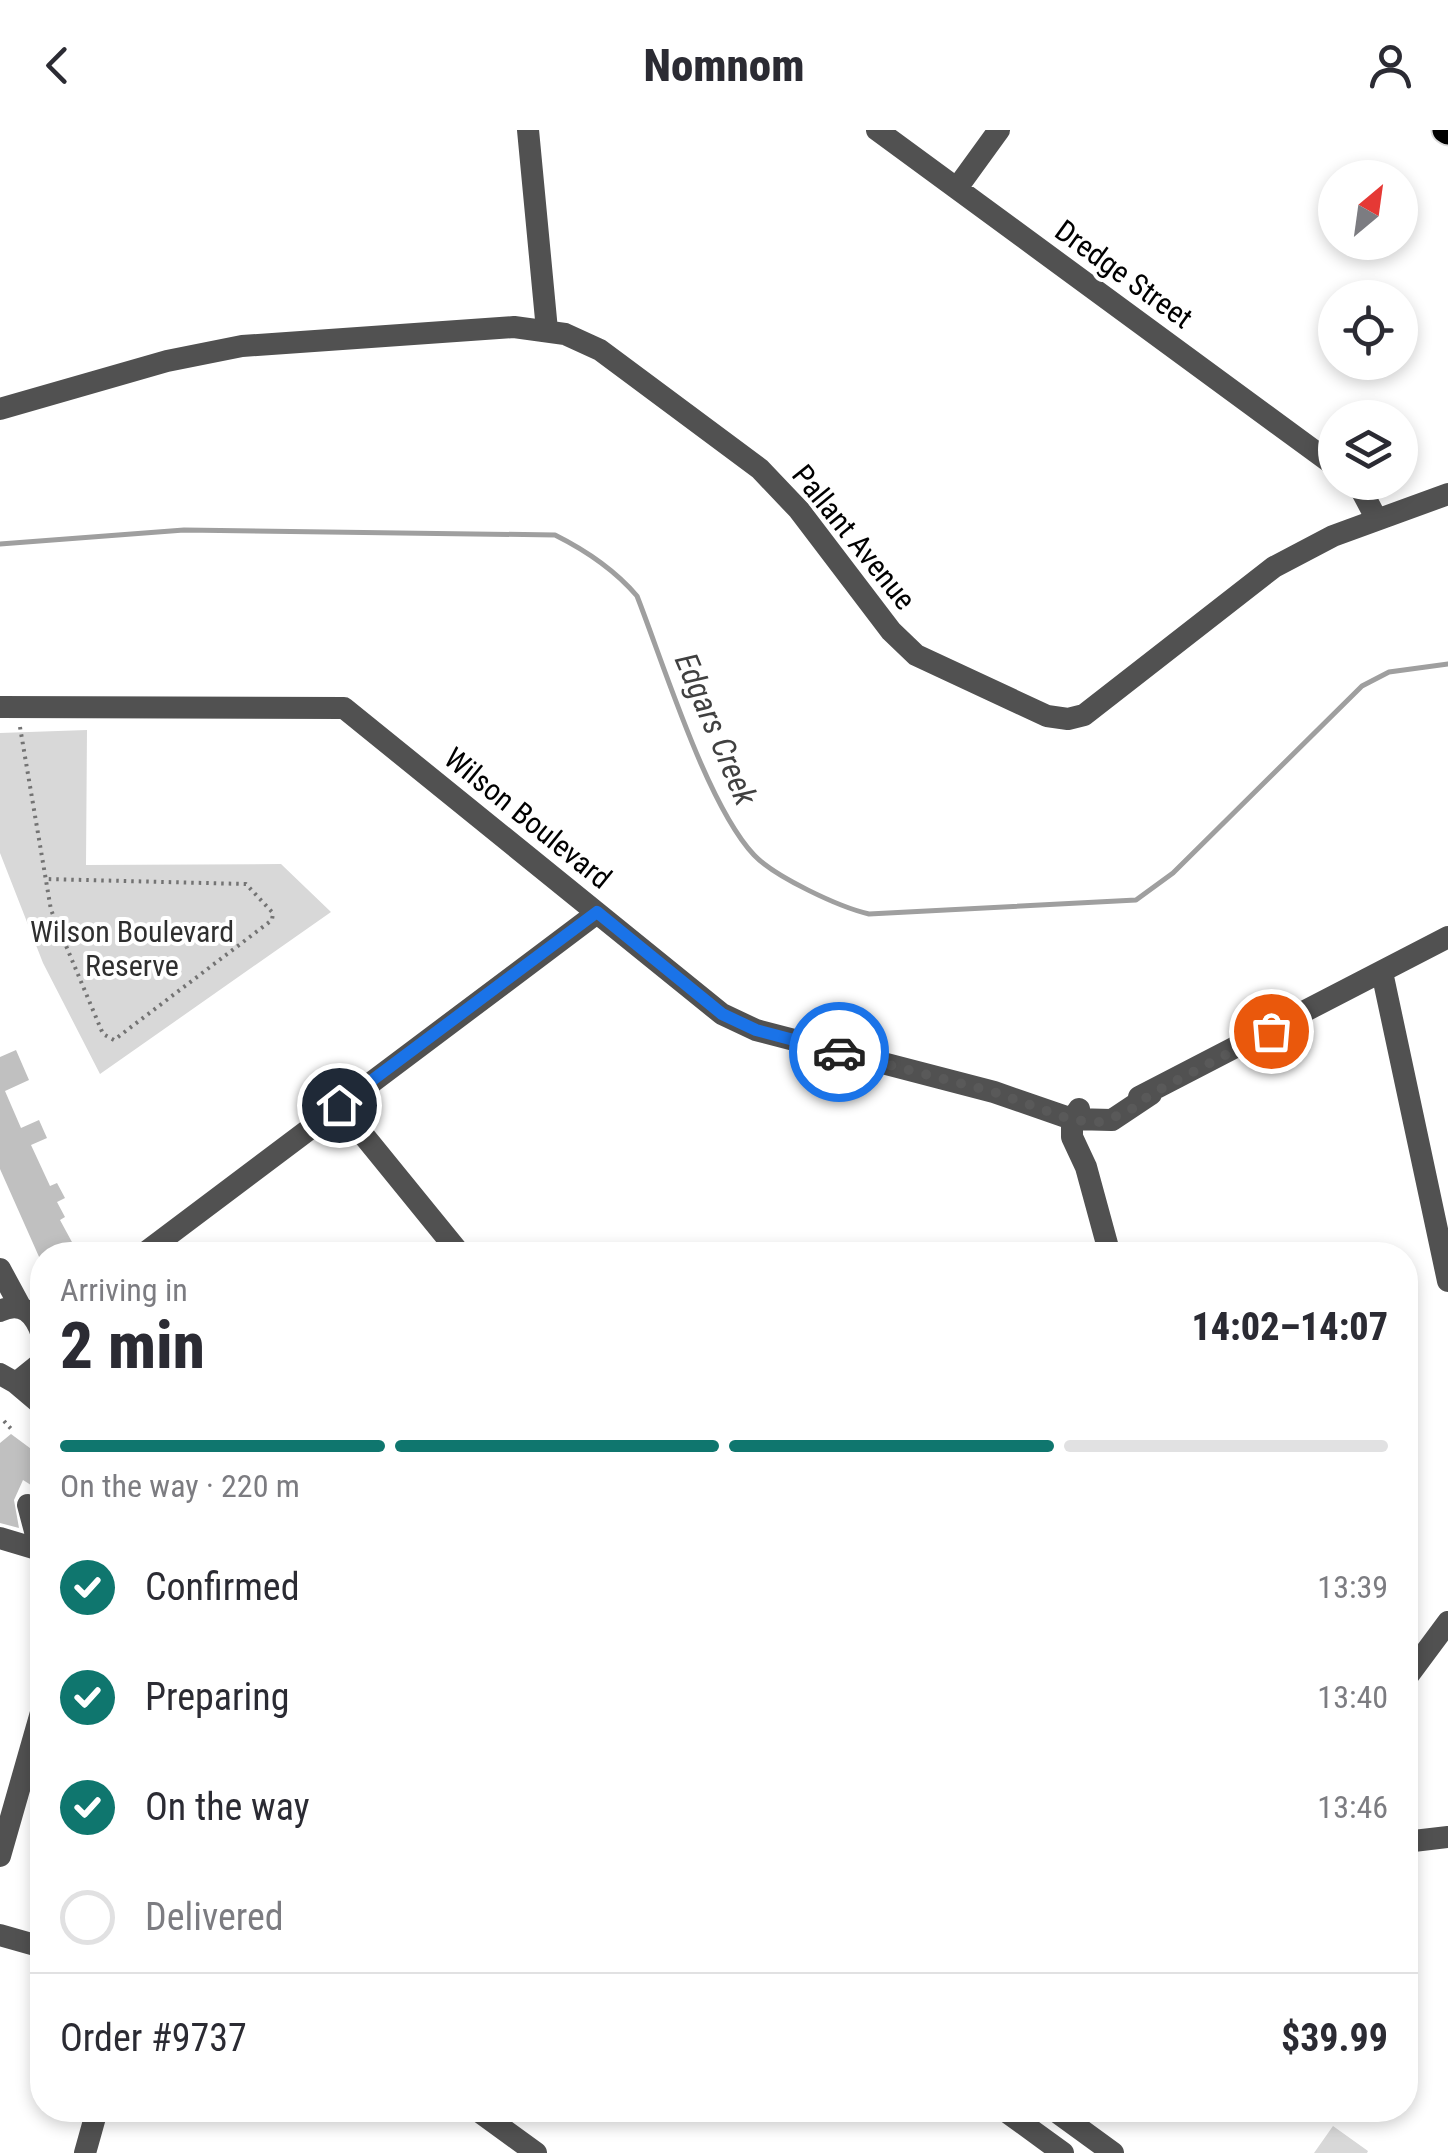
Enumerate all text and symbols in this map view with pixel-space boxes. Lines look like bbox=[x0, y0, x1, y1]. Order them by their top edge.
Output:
icon: back bbox=[30, 38, 85, 93]
icon: person bbox=[1363, 38, 1418, 93]
text: Nomnom bbox=[644, 39, 804, 92]
north arrow bbox=[1318, 160, 1418, 260]
map controls bbox=[1318, 160, 1418, 500]
street label: Dredge Street bbox=[1049, 213, 1199, 335]
button: locate bbox=[1318, 280, 1418, 380]
button: layers bbox=[1318, 400, 1418, 500]
street label: Pallant Avenue bbox=[785, 458, 923, 616]
water label: Edgars Creek bbox=[667, 647, 765, 812]
street label: Wilson Boulevard bbox=[438, 740, 618, 896]
park label: Wilson Boulevard Reserve bbox=[30, 914, 234, 983]
pin bbox=[1229, 989, 1314, 1074]
courier bbox=[789, 1002, 889, 1102]
icon: bag bbox=[1244, 1004, 1299, 1059]
icon: car bbox=[812, 1025, 867, 1080]
pin bbox=[297, 1063, 382, 1148]
icon: home bbox=[312, 1078, 367, 1133]
text: Arriving in bbox=[60, 1271, 188, 1309]
text: 14:02–14:07 bbox=[1191, 1305, 1388, 1349]
text: 2 min bbox=[60, 1308, 205, 1384]
text: On the way · 220 m bbox=[60, 1467, 300, 1505]
icon: check bbox=[60, 1560, 115, 1615]
text: Confirmed bbox=[145, 1565, 300, 1609]
text: 13:39 bbox=[1317, 1568, 1388, 1606]
icon: check bbox=[60, 1670, 115, 1725]
text: Preparing bbox=[145, 1675, 290, 1719]
text: 13:40 bbox=[1317, 1678, 1388, 1716]
icon: check bbox=[60, 1780, 115, 1835]
text: On the way bbox=[145, 1785, 310, 1829]
text: 13:46 bbox=[1317, 1788, 1388, 1826]
text: Delivered bbox=[145, 1895, 284, 1939]
text: Order #9737 bbox=[60, 2016, 247, 2060]
text: $39.99 bbox=[1281, 2016, 1388, 2060]

